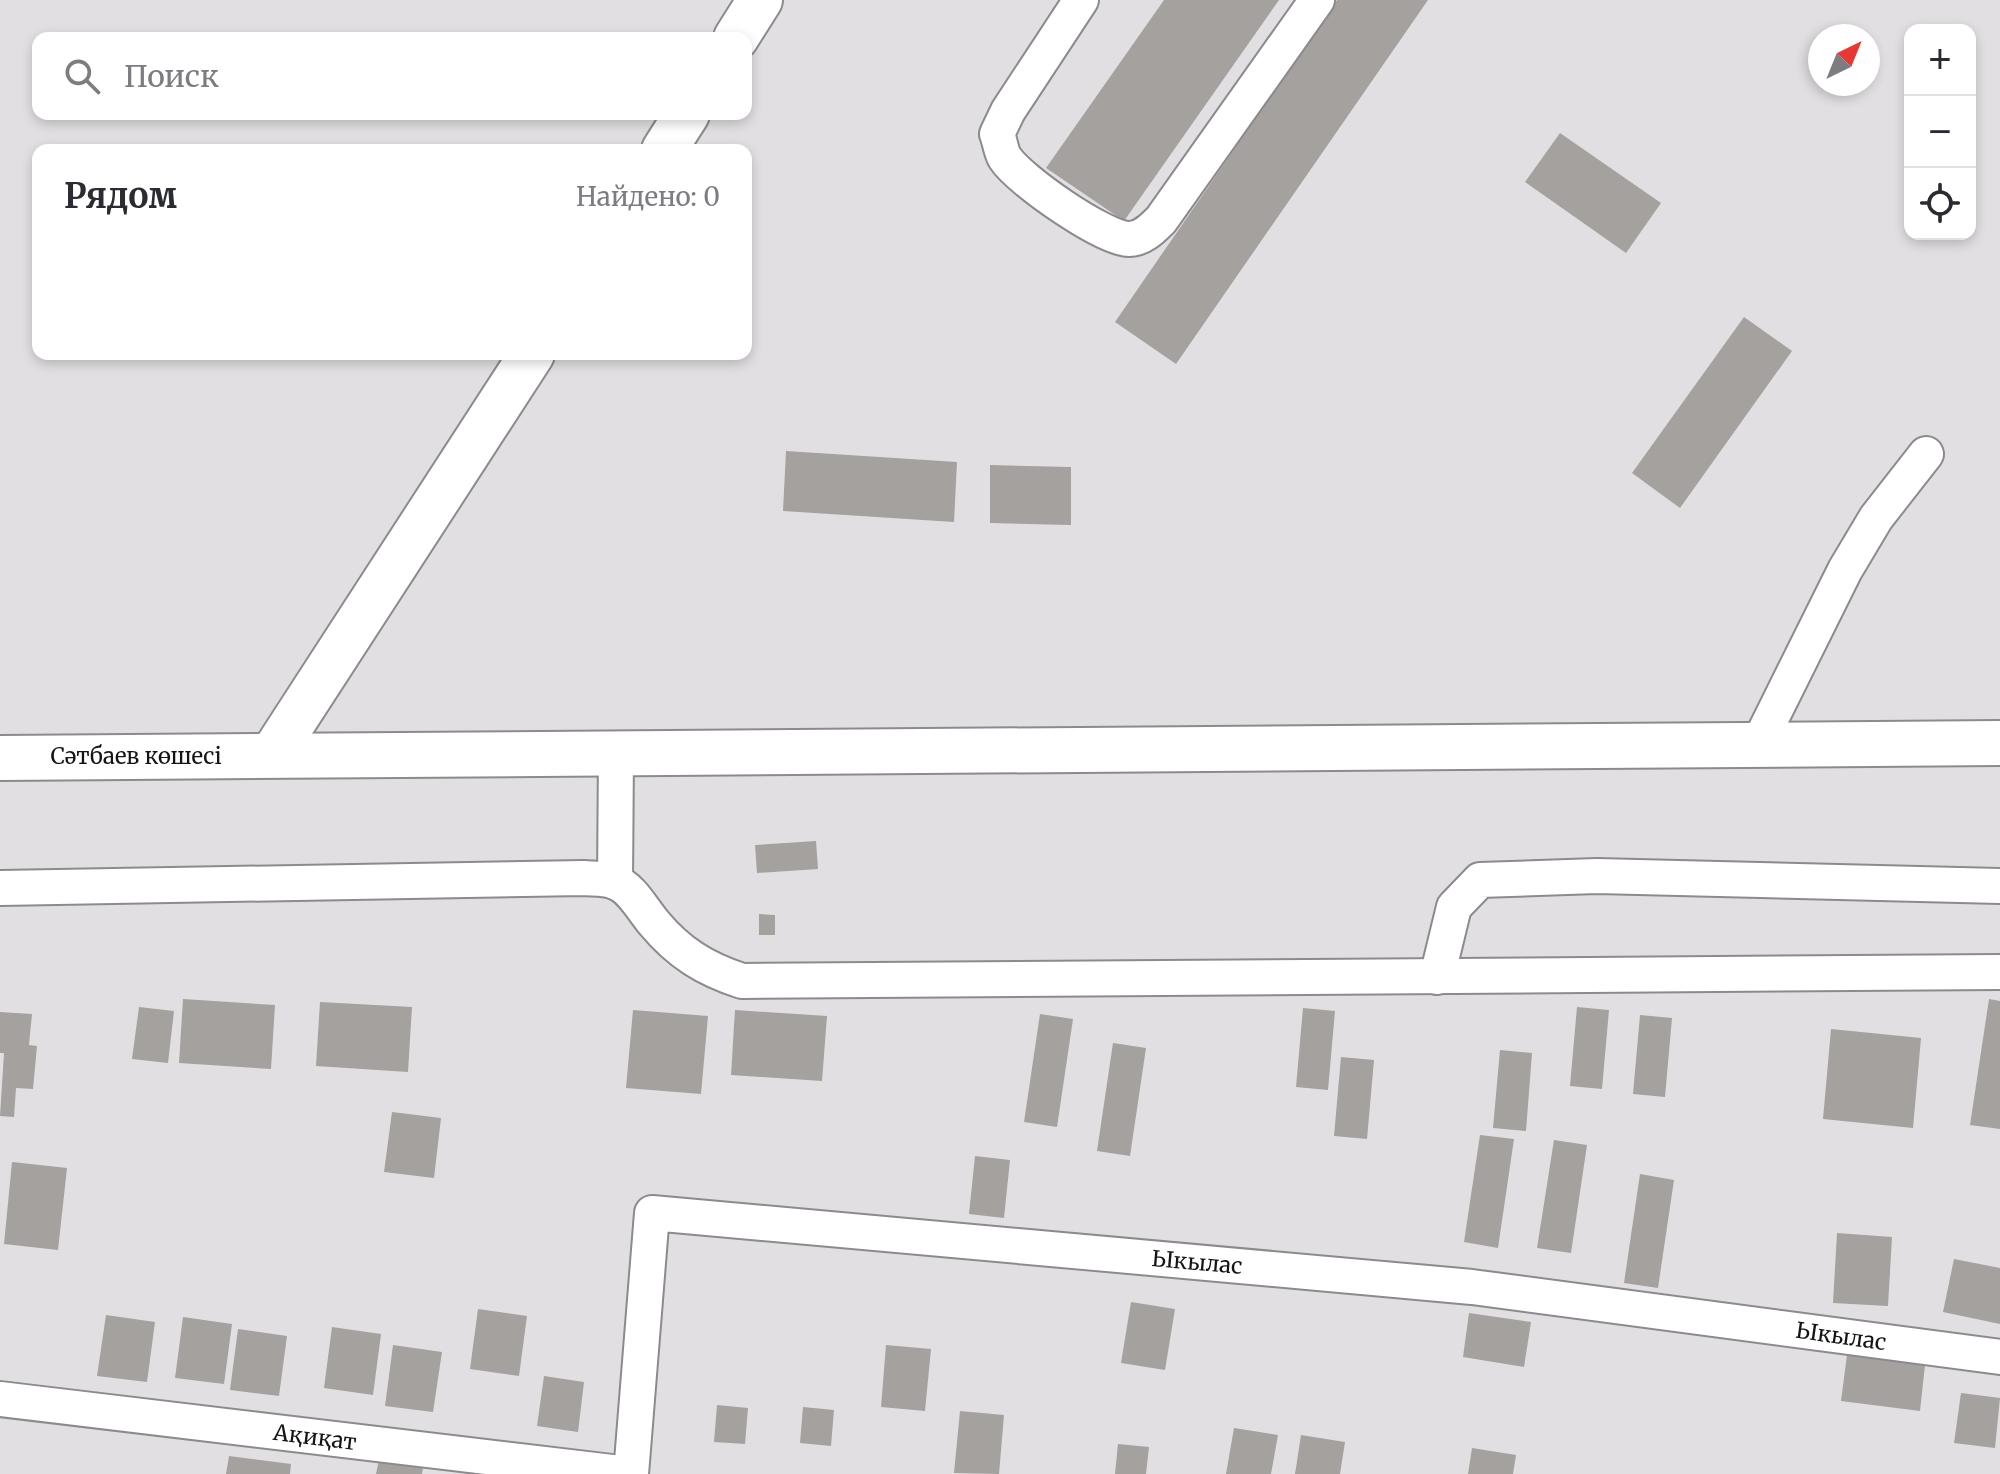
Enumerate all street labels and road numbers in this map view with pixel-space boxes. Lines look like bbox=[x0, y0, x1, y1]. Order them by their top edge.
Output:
street label: Сәтбаев көшесі bbox=[50, 742, 222, 770]
street label: Ыкылас bbox=[1150, 1244, 1244, 1280]
street label: Ыкылас bbox=[1794, 1316, 1888, 1356]
street label: Ақиқат bbox=[271, 1418, 358, 1456]

